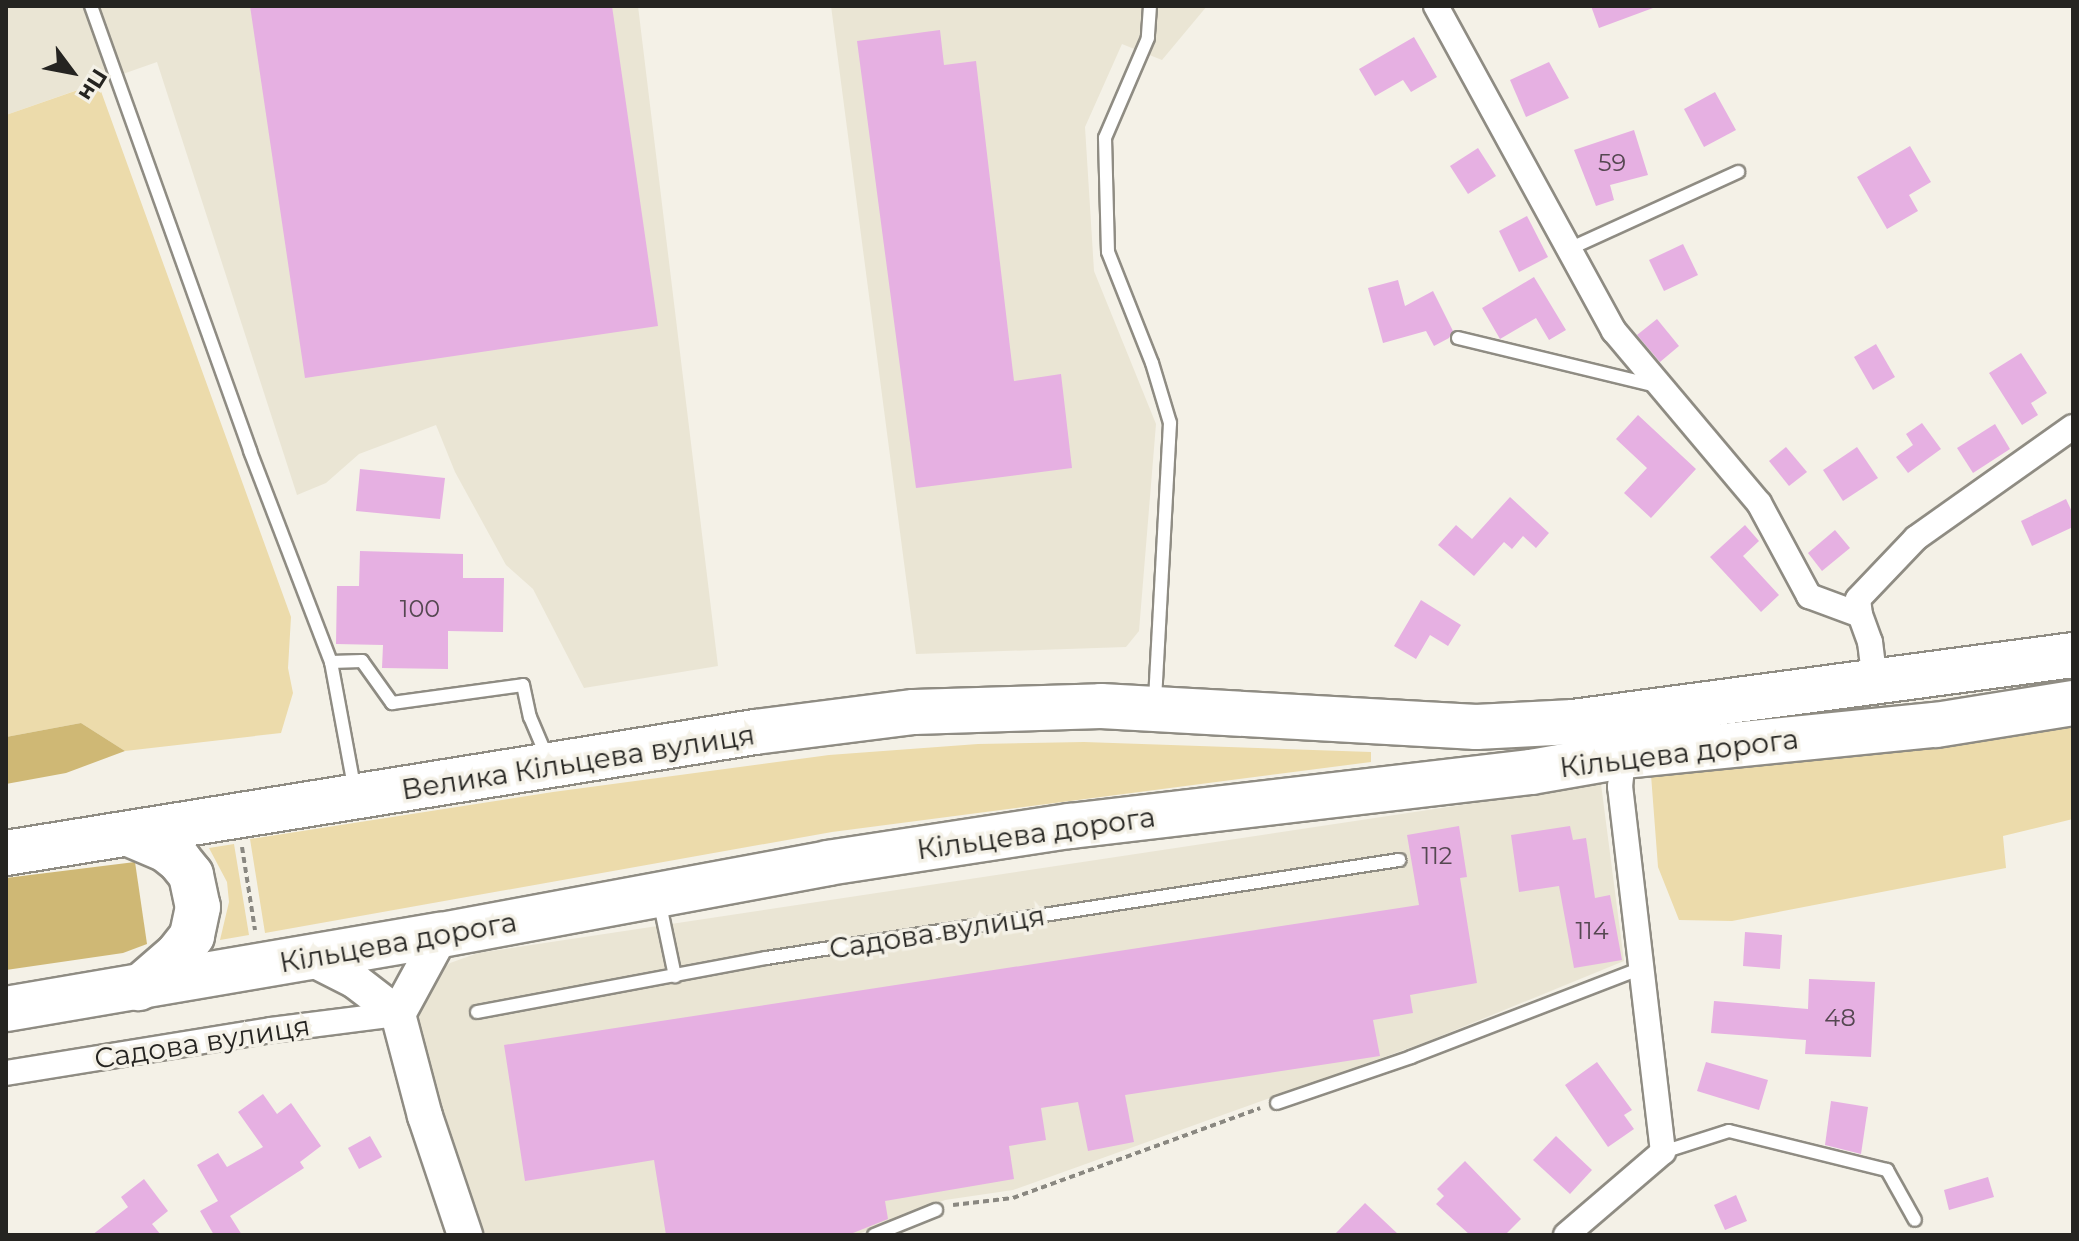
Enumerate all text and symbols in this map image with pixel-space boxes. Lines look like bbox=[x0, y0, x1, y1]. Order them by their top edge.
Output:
north arrow bbox=[32, 32, 112, 112]
text: Пн bbox=[73, 64, 113, 106]
house number: 59 bbox=[1598, 149, 1626, 177]
house number: 100 bbox=[400, 595, 440, 623]
street label: Велика Кільцева вулиця bbox=[399, 717, 757, 807]
street label: Кільцева дорога bbox=[1558, 722, 1800, 784]
street label: Кільцева дорога bbox=[915, 800, 1157, 866]
house number: 112 bbox=[1422, 842, 1452, 870]
street label: Садова вулиця bbox=[827, 898, 1047, 966]
street label: Кільцева дорога bbox=[277, 905, 519, 979]
house number: 114 bbox=[1575, 917, 1609, 945]
house number: 48 bbox=[1824, 1004, 1856, 1032]
street label: Садова вулиця bbox=[92, 1008, 312, 1076]

